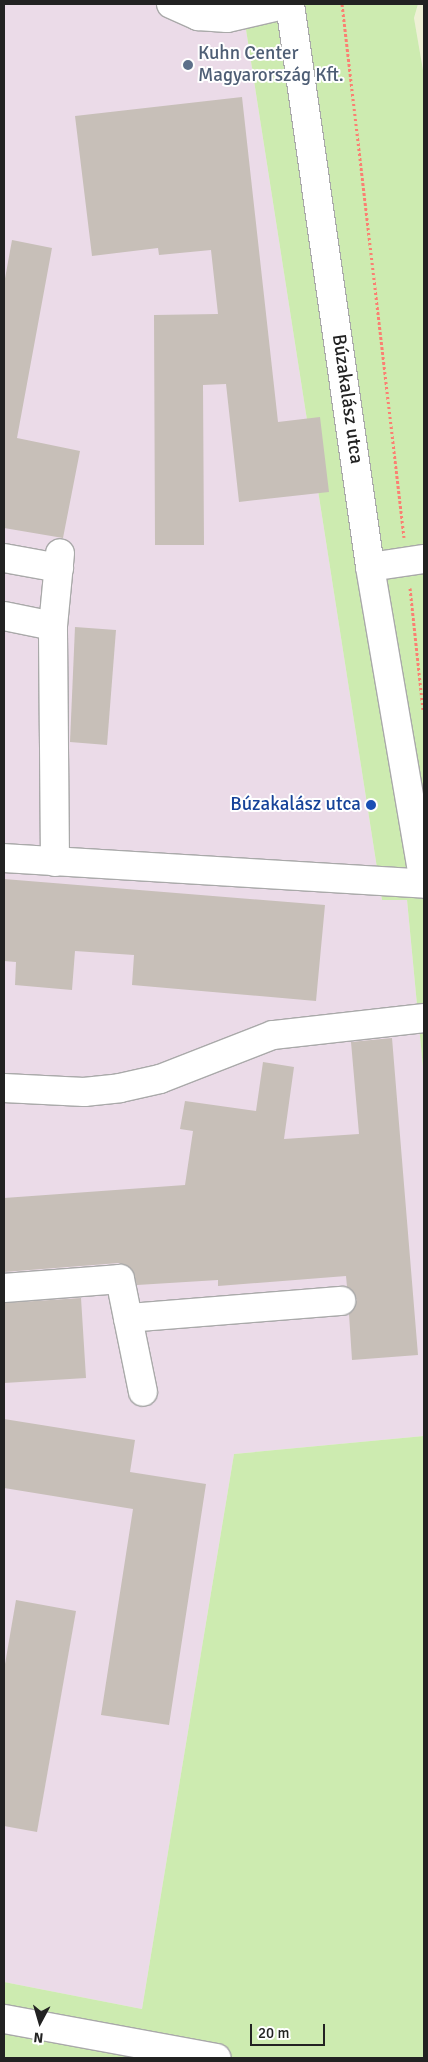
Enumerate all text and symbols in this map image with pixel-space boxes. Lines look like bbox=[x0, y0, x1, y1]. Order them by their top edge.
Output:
place label: Kuhn Center Magyarország Kft. bbox=[198, 43, 344, 87]
marker: Kuhn Center Magyarország Kft. bbox=[182, 59, 194, 71]
street label: Búzakalász utca bbox=[327, 333, 367, 465]
place label: Búzakalász utca bbox=[230, 794, 361, 816]
marker: Búzakalász utca bbox=[365, 799, 377, 811]
north arrow bbox=[15, 1997, 65, 2047]
scale bar bbox=[253, 2014, 328, 2046]
text: 20 m bbox=[258, 2024, 289, 2042]
text: N bbox=[33, 2028, 44, 2046]

